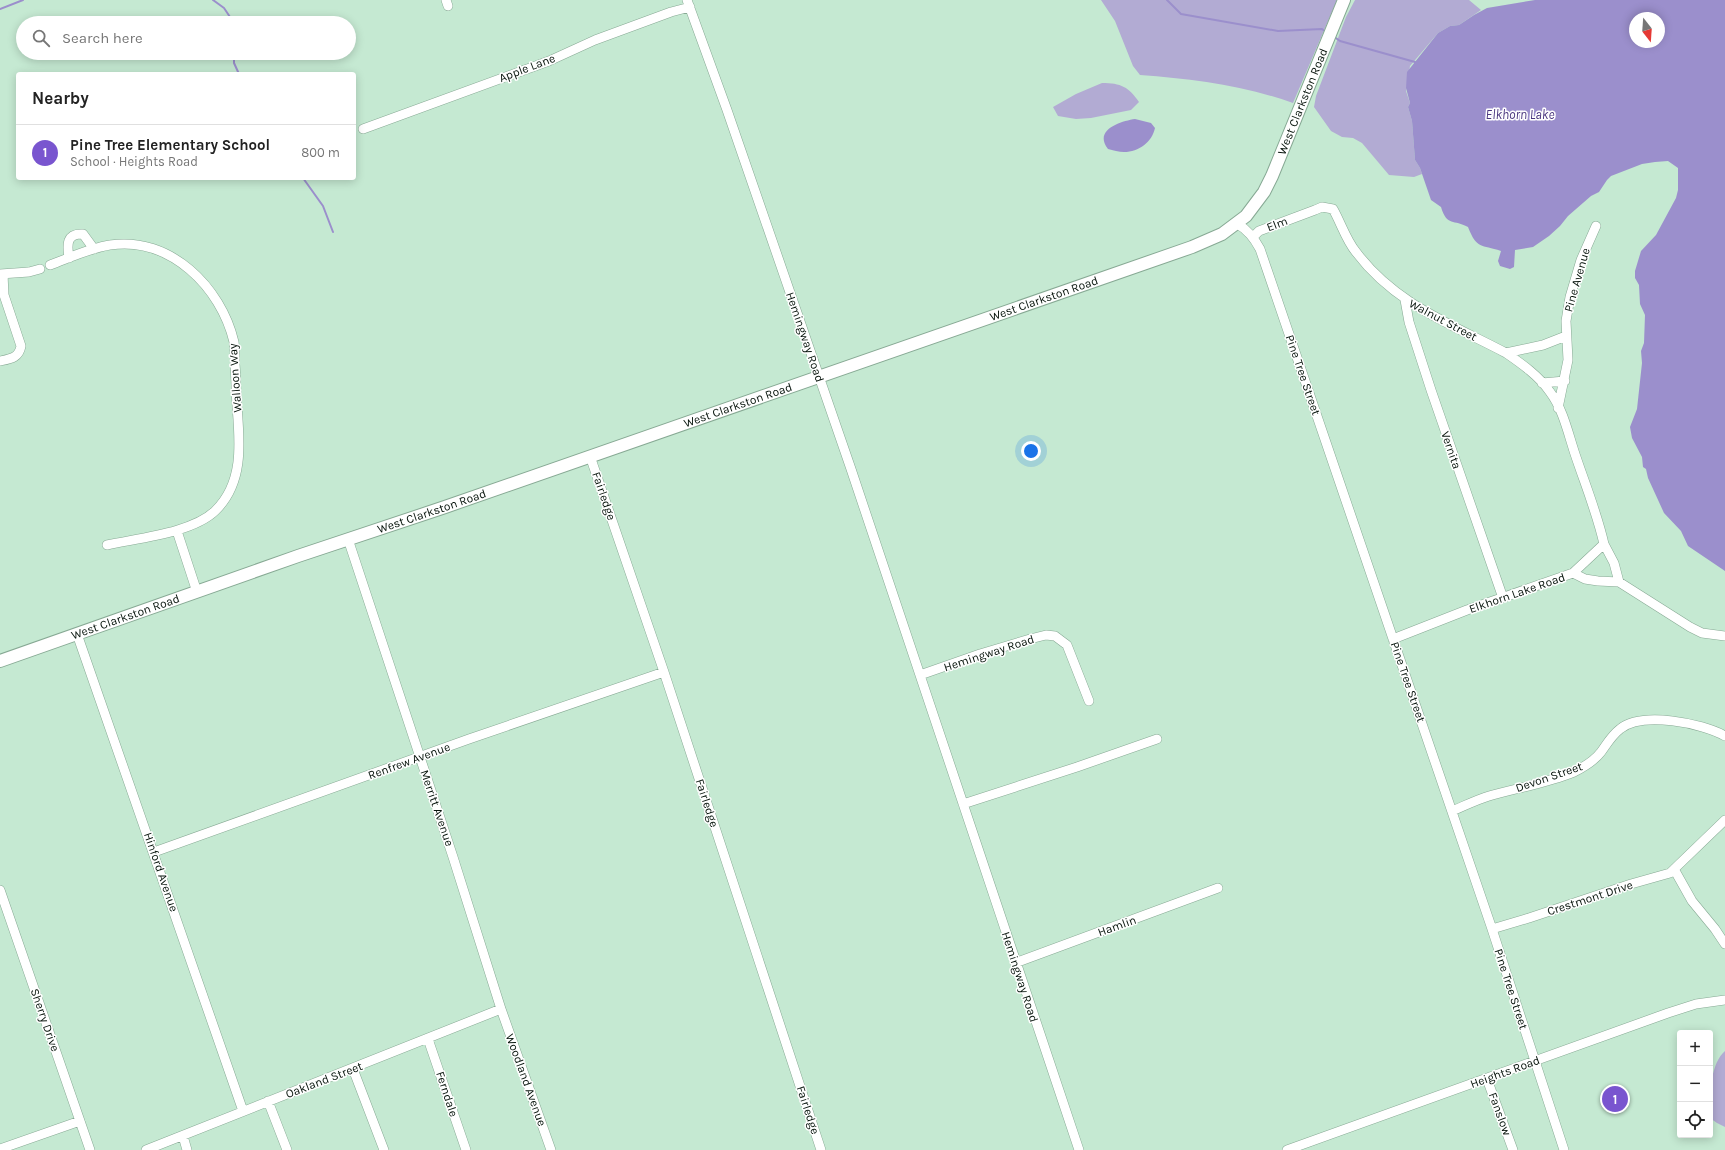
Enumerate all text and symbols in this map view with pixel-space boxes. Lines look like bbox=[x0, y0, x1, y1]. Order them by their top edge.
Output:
north arrow bbox=[1629, 12, 1665, 48]
search box bbox=[16, 16, 356, 60]
icon: search bbox=[30, 27, 52, 49]
text: Search here bbox=[62, 29, 143, 47]
street label: West Clarkston Road bbox=[1274, 46, 1331, 157]
street label: Apple Lane bbox=[497, 51, 557, 85]
text: Nearby bbox=[32, 88, 89, 108]
water label: Elkhorn Lake bbox=[1486, 107, 1554, 122]
text: Pine Tree Elementary School bbox=[70, 136, 270, 154]
text: 1 bbox=[43, 145, 47, 160]
text: 800 m bbox=[301, 145, 340, 160]
text: School · Heights Road bbox=[70, 154, 198, 169]
street label: Elm bbox=[1265, 214, 1289, 234]
street label: Pine Avenue bbox=[1561, 246, 1593, 314]
street label: West Clarkston Road bbox=[988, 273, 1100, 324]
street label: Hemingway Road bbox=[783, 290, 827, 384]
street label: Walnut Street bbox=[1407, 296, 1480, 344]
street label: Pine Tree Street bbox=[1283, 333, 1323, 417]
street label: Walloon Way bbox=[226, 342, 244, 413]
street label: West Clarkston Road bbox=[682, 380, 794, 430]
street label: Vernita bbox=[1438, 429, 1464, 471]
your location bbox=[1021, 441, 1041, 461]
street label: Fairledge bbox=[589, 470, 619, 522]
street label: West Clarkston Road bbox=[376, 486, 488, 536]
street label: Elkhorn Lake Road bbox=[1467, 570, 1567, 616]
street label: West Clarkston Road bbox=[69, 591, 181, 642]
street label: Hemingway Road bbox=[942, 632, 1036, 674]
street label: Pine Tree Street bbox=[1388, 640, 1428, 724]
street label: Renfrew Avenue bbox=[366, 740, 452, 782]
street label: Devon Street bbox=[1514, 759, 1585, 795]
street label: Merritt Avenue bbox=[417, 768, 457, 848]
street label: Fairledge bbox=[693, 777, 721, 829]
street label: Hinford Avenue bbox=[141, 830, 181, 914]
street label: Crestmont Drive bbox=[1545, 878, 1635, 918]
street label: Hamlin bbox=[1096, 913, 1138, 939]
street label: Hemingway Road bbox=[999, 930, 1041, 1024]
street label: Pine Tree Street bbox=[1491, 947, 1531, 1032]
street label: Sherry Drive bbox=[28, 987, 62, 1053]
map controls bbox=[1677, 1030, 1713, 1138]
button: + bbox=[1677, 1030, 1713, 1066]
street label: Woodland Avenue bbox=[503, 1032, 549, 1128]
street label: Heights Road bbox=[1468, 1053, 1542, 1091]
street label: Oakland Street bbox=[284, 1059, 365, 1101]
button: − bbox=[1677, 1066, 1713, 1102]
street label: Ferndale bbox=[433, 1070, 461, 1118]
street label: Fairledge bbox=[794, 1084, 822, 1136]
pin: 1 bbox=[1602, 1084, 1628, 1114]
street label: Fanslow bbox=[1486, 1091, 1514, 1138]
button: locate bbox=[1677, 1102, 1713, 1138]

